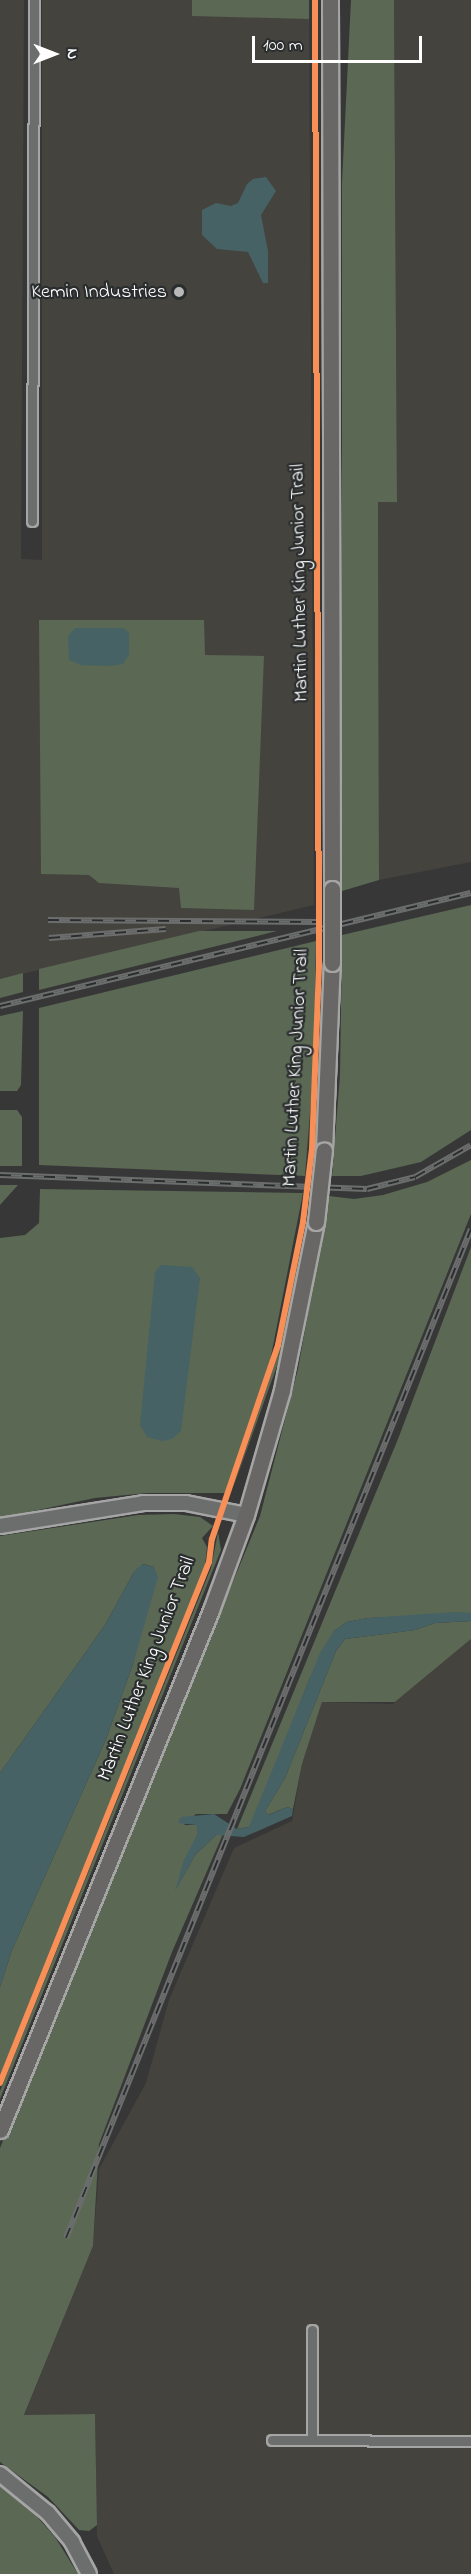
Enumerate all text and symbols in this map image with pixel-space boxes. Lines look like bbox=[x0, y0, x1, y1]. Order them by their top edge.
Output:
north arrow bbox=[24, 24, 84, 84]
scale bar bbox=[255, 24, 424, 62]
text: 100 m bbox=[263, 33, 303, 59]
text: N bbox=[60, 49, 84, 59]
place label: Kemin Industries bbox=[31, 280, 167, 304]
marker: Kemin Industries bbox=[172, 285, 186, 299]
street label: Martin Luther King Junior Trail bbox=[286, 464, 314, 702]
street label: Martin Luther King Junior Trail bbox=[278, 948, 314, 1188]
street label: Martin Luther King Junior Trail bbox=[93, 1553, 201, 1785]

